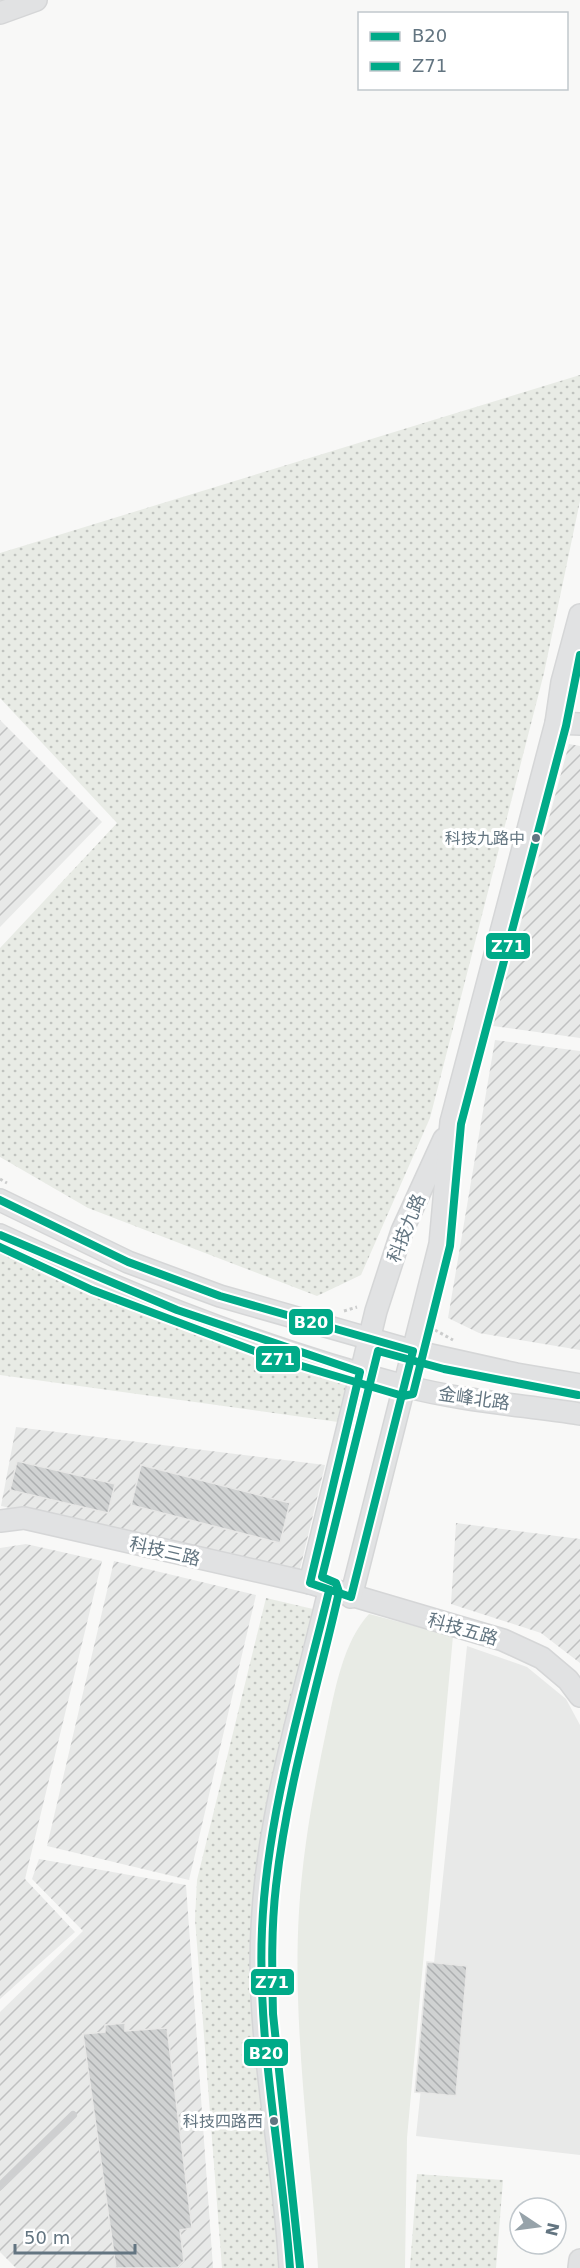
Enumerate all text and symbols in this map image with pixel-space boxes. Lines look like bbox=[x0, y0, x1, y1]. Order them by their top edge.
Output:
legend bbox=[358, 12, 568, 90]
text: B20 bbox=[412, 25, 447, 46]
text: Z71 bbox=[412, 55, 447, 76]
place label: 科技九路中 bbox=[445, 829, 525, 848]
marker: 科技九路中 bbox=[530, 832, 542, 844]
line badge: Z71 bbox=[485, 932, 531, 960]
text: Z71 bbox=[491, 937, 525, 956]
street label: 科技九路 bbox=[383, 1191, 429, 1265]
line badge: B20 bbox=[288, 1308, 334, 1336]
text: B20 bbox=[294, 1313, 328, 1332]
line badge: Z71 bbox=[255, 1345, 301, 1373]
text: Z71 bbox=[261, 1350, 295, 1369]
street label: 金峰北路 bbox=[437, 1383, 511, 1413]
street label: 科技三路 bbox=[128, 1533, 202, 1569]
street label: 科技五路 bbox=[426, 1609, 500, 1649]
line badge: Z71 bbox=[250, 1968, 295, 1996]
text: Z71 bbox=[255, 1973, 289, 1992]
line badge: B20 bbox=[243, 2038, 289, 2067]
text: B20 bbox=[249, 2044, 283, 2063]
place label: 科技四路西 bbox=[183, 2112, 263, 2131]
marker: 科技四路西 bbox=[268, 2115, 280, 2127]
north arrow bbox=[508, 2196, 568, 2256]
scale bar bbox=[15, 2217, 135, 2255]
text: N bbox=[541, 2221, 563, 2238]
text: 50 m bbox=[24, 2227, 70, 2248]

